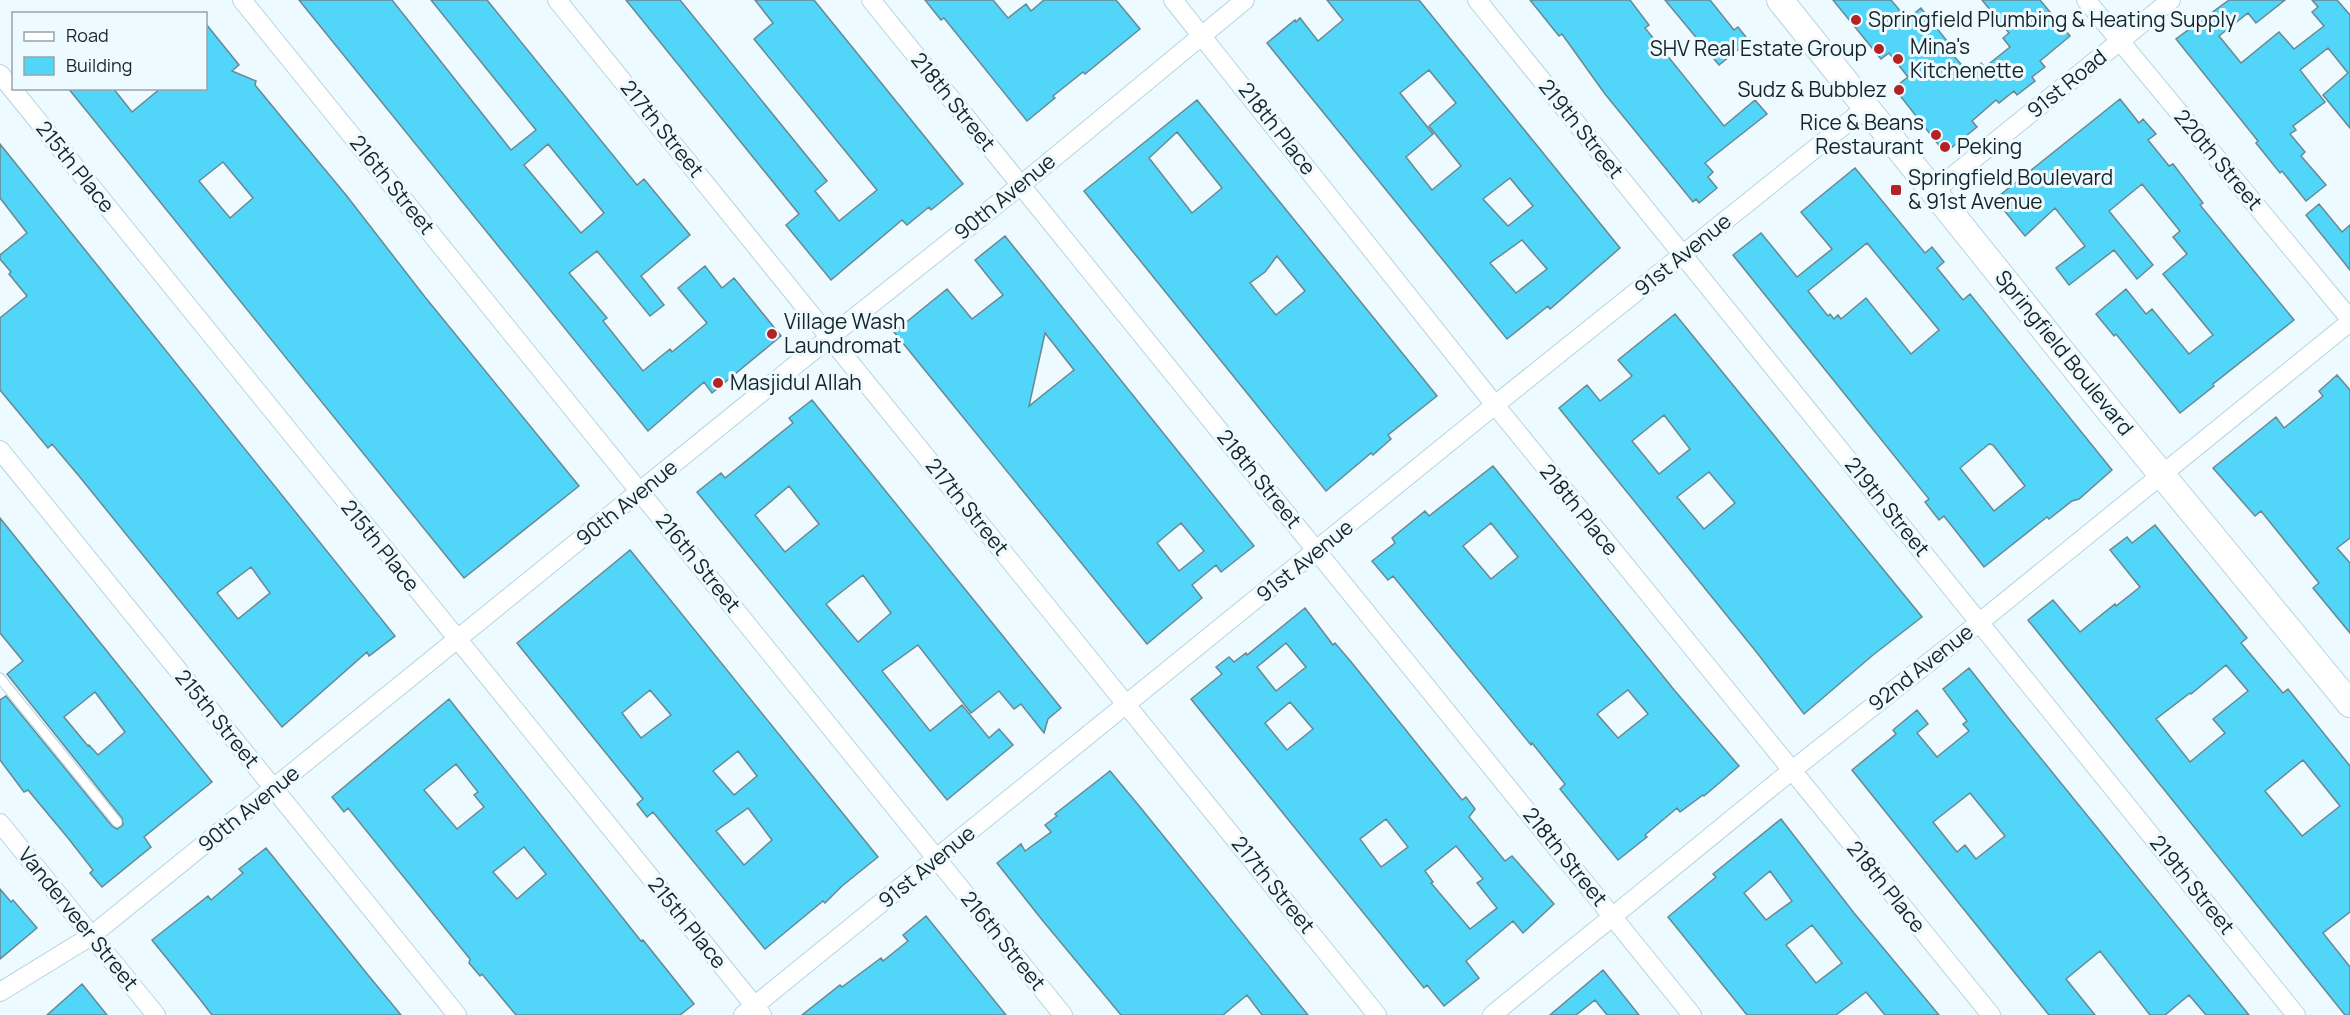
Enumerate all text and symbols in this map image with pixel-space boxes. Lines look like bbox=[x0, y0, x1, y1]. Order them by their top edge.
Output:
place label: Springfield Plumbing & Heating Supply bbox=[1868, 5, 2236, 33]
legend bbox=[12, 12, 207, 90]
marker: Springfield Plumbing & Heating Supply bbox=[1849, 13, 1863, 27]
text: Road bbox=[66, 23, 109, 47]
place label: Mina's Kitchenette bbox=[1910, 32, 2024, 84]
place label: SHV Real Estate Group bbox=[1650, 34, 1867, 62]
marker: SHV Real Estate Group bbox=[1872, 42, 1886, 56]
street label: 91st Road bbox=[2021, 43, 2112, 124]
street label: 218th Street bbox=[905, 46, 1002, 156]
marker: Mina's Kitchenette bbox=[1891, 52, 1905, 66]
text: Building bbox=[66, 53, 132, 77]
street label: 219th Street bbox=[1533, 73, 1630, 184]
street label: 217th Street bbox=[615, 74, 711, 183]
place label: Sudz & Bubblez bbox=[1737, 75, 1887, 103]
street label: 218th Place bbox=[1233, 76, 1323, 180]
marker: Sudz & Bubblez bbox=[1892, 83, 1906, 97]
street label: 220th Street bbox=[2168, 103, 2269, 216]
place label: Rice & Beans Restaurant bbox=[1800, 108, 1924, 160]
street label: 215th Place bbox=[30, 115, 121, 218]
marker: Rice & Beans Restaurant bbox=[1929, 128, 1943, 142]
street label: 216th Street bbox=[344, 129, 441, 240]
place label: Peking bbox=[1957, 132, 2022, 160]
marker: Peking bbox=[1938, 140, 1952, 154]
street label: 90th Avenue bbox=[948, 147, 1061, 246]
place label: Springfield Boulevard & 91st Avenue bbox=[1908, 163, 2113, 215]
marker: Springfield Boulevard & 91st Avenue bbox=[1889, 183, 1903, 197]
street label: 91st Avenue bbox=[1628, 207, 1737, 302]
street label: Springfield Boulevard bbox=[1989, 264, 2140, 441]
place label: Village Wash Laundromat bbox=[784, 307, 905, 359]
marker: Village Wash Laundromat bbox=[765, 327, 779, 341]
place label: Masjidul Allah bbox=[730, 368, 862, 396]
marker: Masjidul Allah bbox=[711, 376, 725, 390]
street label: 218th Street bbox=[1211, 423, 1308, 533]
street label: 219th Street bbox=[1839, 451, 1936, 562]
street label: 217th Street bbox=[920, 452, 1016, 561]
street label: 90th Avenue bbox=[570, 453, 683, 552]
street label: 218th Place bbox=[1534, 458, 1625, 561]
street label: 215th Place bbox=[335, 494, 426, 597]
street label: 216th Street bbox=[650, 507, 747, 618]
street label: 91st Avenue bbox=[1250, 513, 1359, 608]
street label: 92nd Avenue bbox=[1862, 617, 1979, 717]
street label: 215th Street bbox=[169, 663, 266, 773]
street label: 90th Avenue bbox=[192, 759, 305, 858]
street label: 218th Street bbox=[1517, 801, 1614, 911]
street label: 91st Avenue bbox=[872, 819, 981, 914]
street label: 219th Street bbox=[2144, 829, 2241, 940]
street label: 217th Street bbox=[1226, 830, 1322, 939]
street label: 218th Place bbox=[1841, 835, 1932, 938]
street label: Vanderveer Street bbox=[12, 841, 145, 996]
street label: 215th Place bbox=[642, 871, 733, 974]
street label: 216th Street bbox=[955, 885, 1052, 996]

